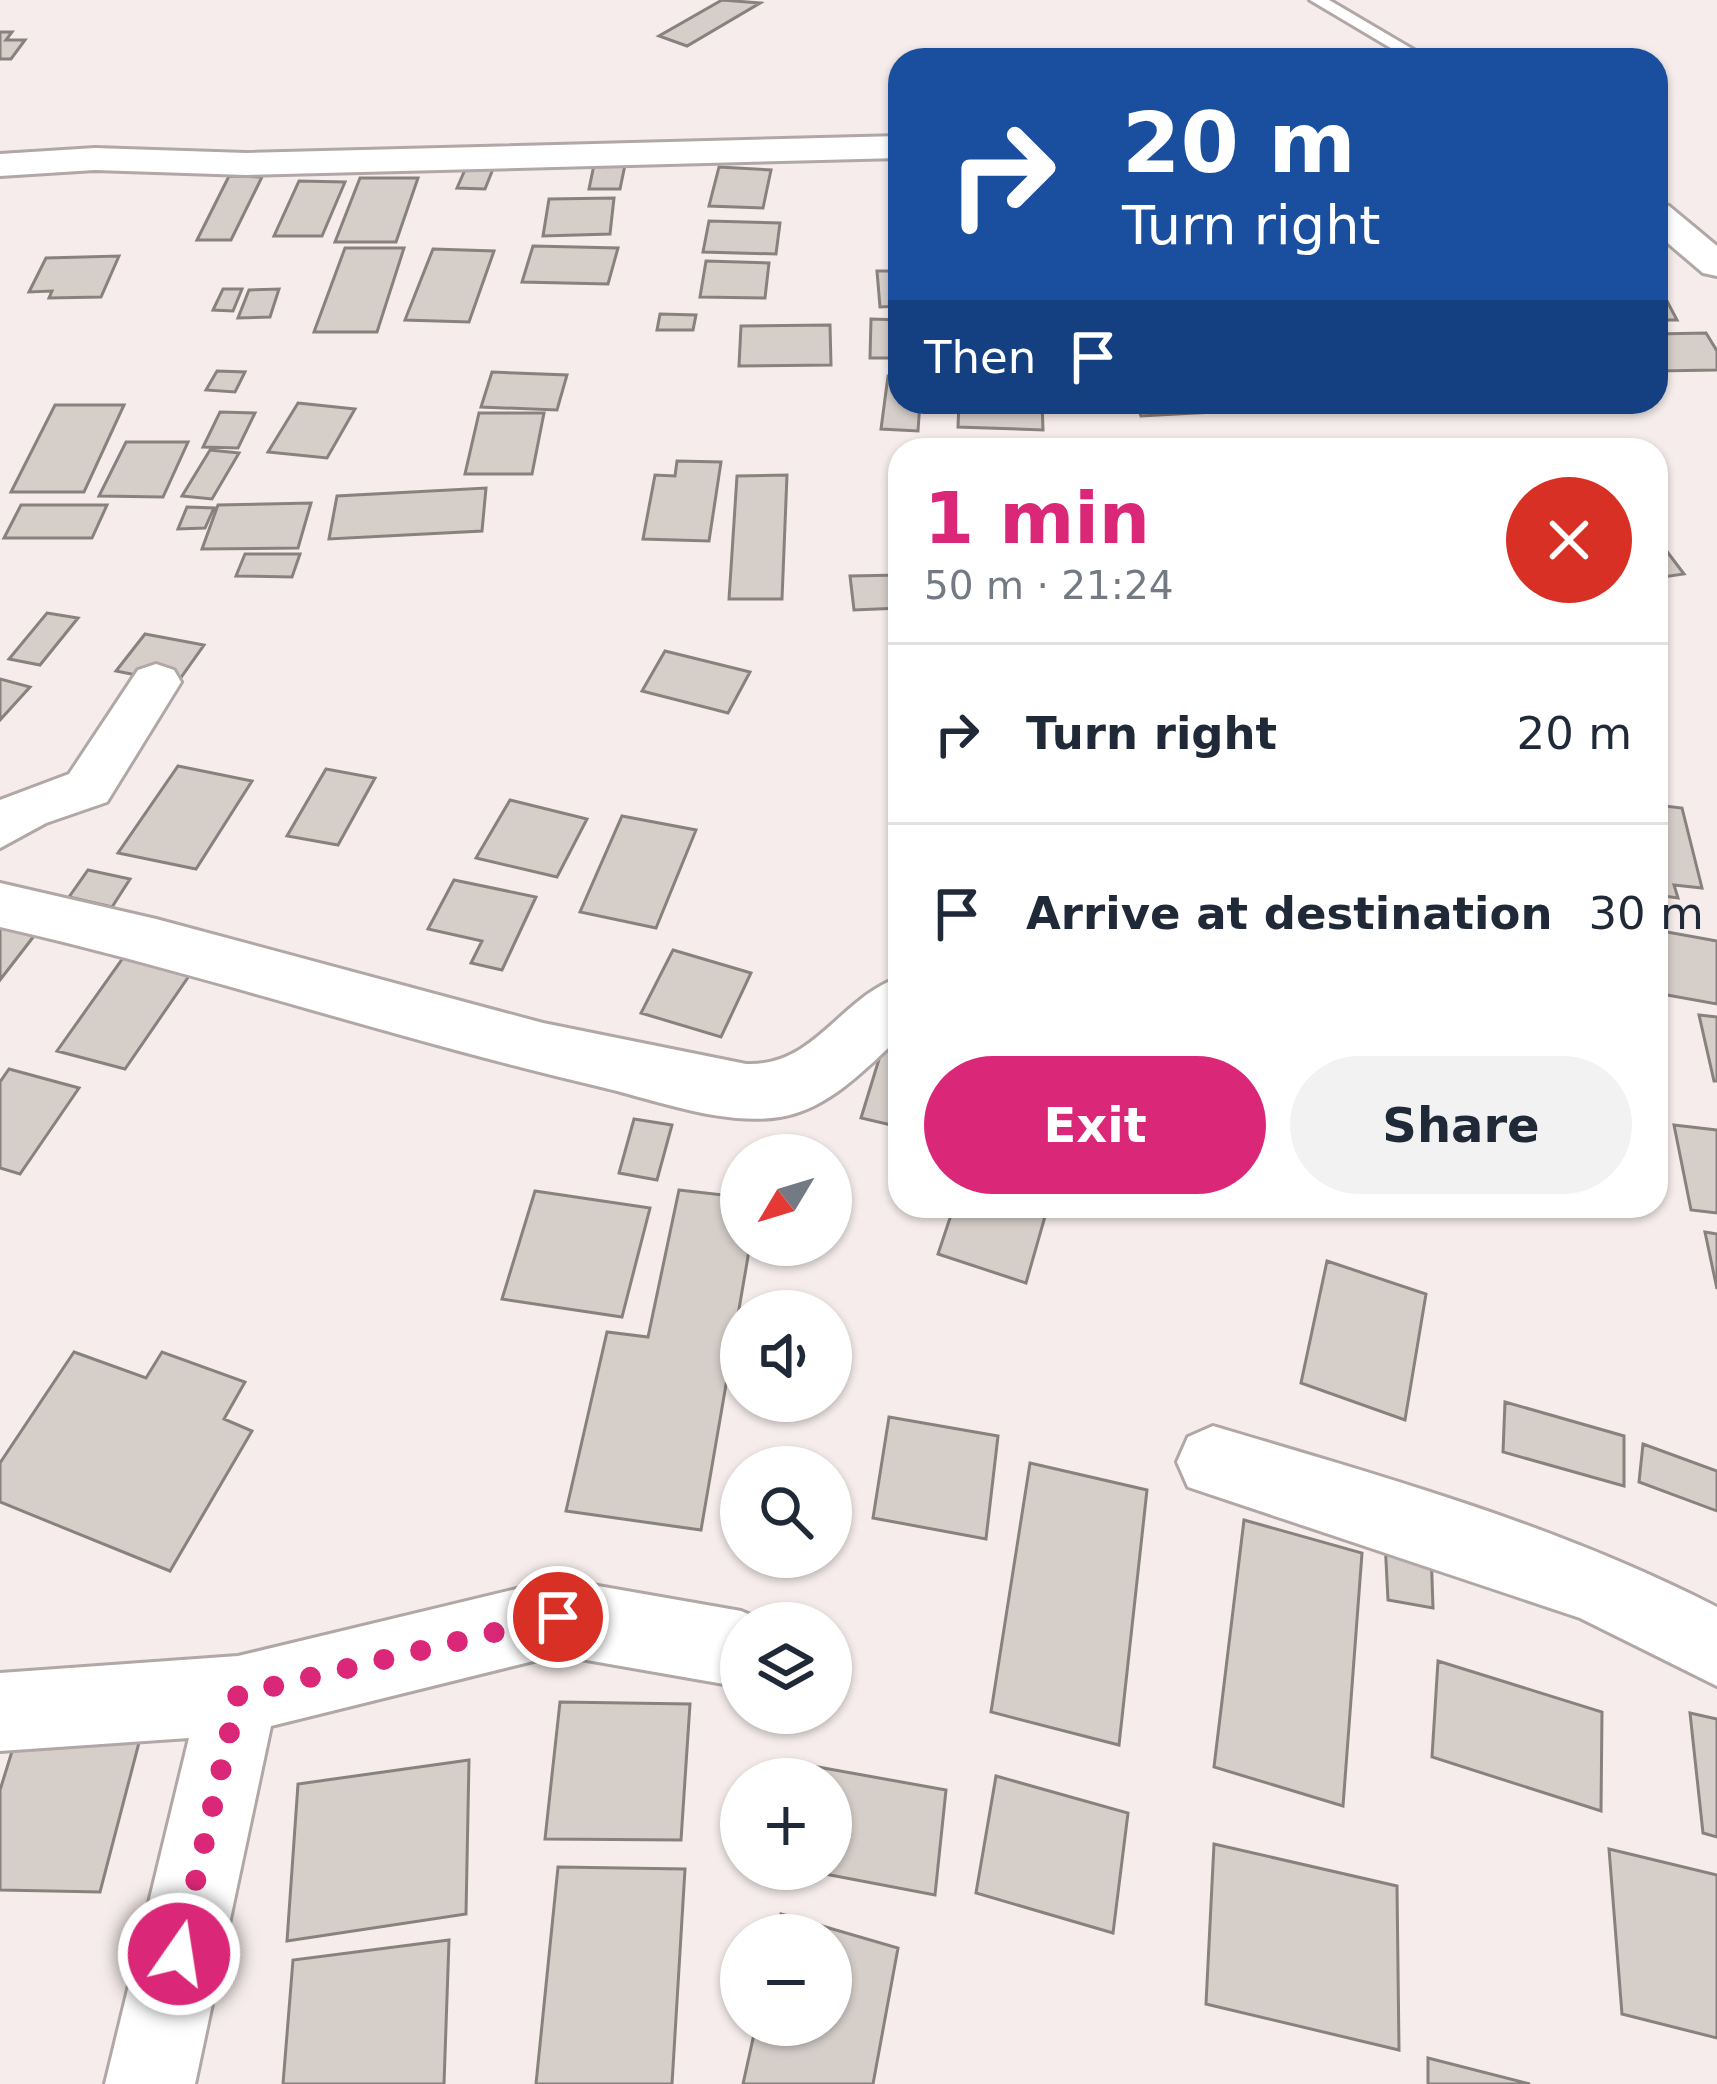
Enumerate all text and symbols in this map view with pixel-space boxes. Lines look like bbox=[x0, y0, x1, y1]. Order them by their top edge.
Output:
text: 20 m bbox=[1122, 94, 1356, 192]
icon: right bbox=[924, 96, 1080, 252]
text: Turn right bbox=[1122, 194, 1381, 257]
icon: arrive bbox=[1060, 324, 1126, 390]
text: Then bbox=[924, 331, 1036, 384]
text: 1 min bbox=[924, 476, 1150, 560]
button: close bbox=[1506, 477, 1632, 603]
text: 50 m · 21:24 bbox=[924, 563, 1174, 608]
icon: right bbox=[924, 701, 990, 767]
text: Turn right bbox=[1026, 707, 1277, 760]
text: 20 m bbox=[1517, 707, 1632, 760]
icon: arrive bbox=[924, 881, 990, 947]
text: Arrive at destination bbox=[1026, 887, 1552, 940]
text: 30 m bbox=[1588, 887, 1704, 940]
button: Exit bbox=[924, 1056, 1266, 1194]
button: Share bbox=[1290, 1056, 1632, 1194]
north arrow bbox=[720, 1134, 852, 1266]
map controls bbox=[720, 1134, 852, 2046]
button: sound bbox=[720, 1290, 852, 1422]
button: search bbox=[720, 1446, 852, 1578]
pin bbox=[507, 1566, 609, 1668]
icon: arrive bbox=[525, 1584, 591, 1650]
button: layers bbox=[720, 1602, 852, 1734]
button: + bbox=[720, 1758, 852, 1890]
position arrow bbox=[116, 1891, 242, 2017]
button: − bbox=[720, 1914, 852, 2046]

